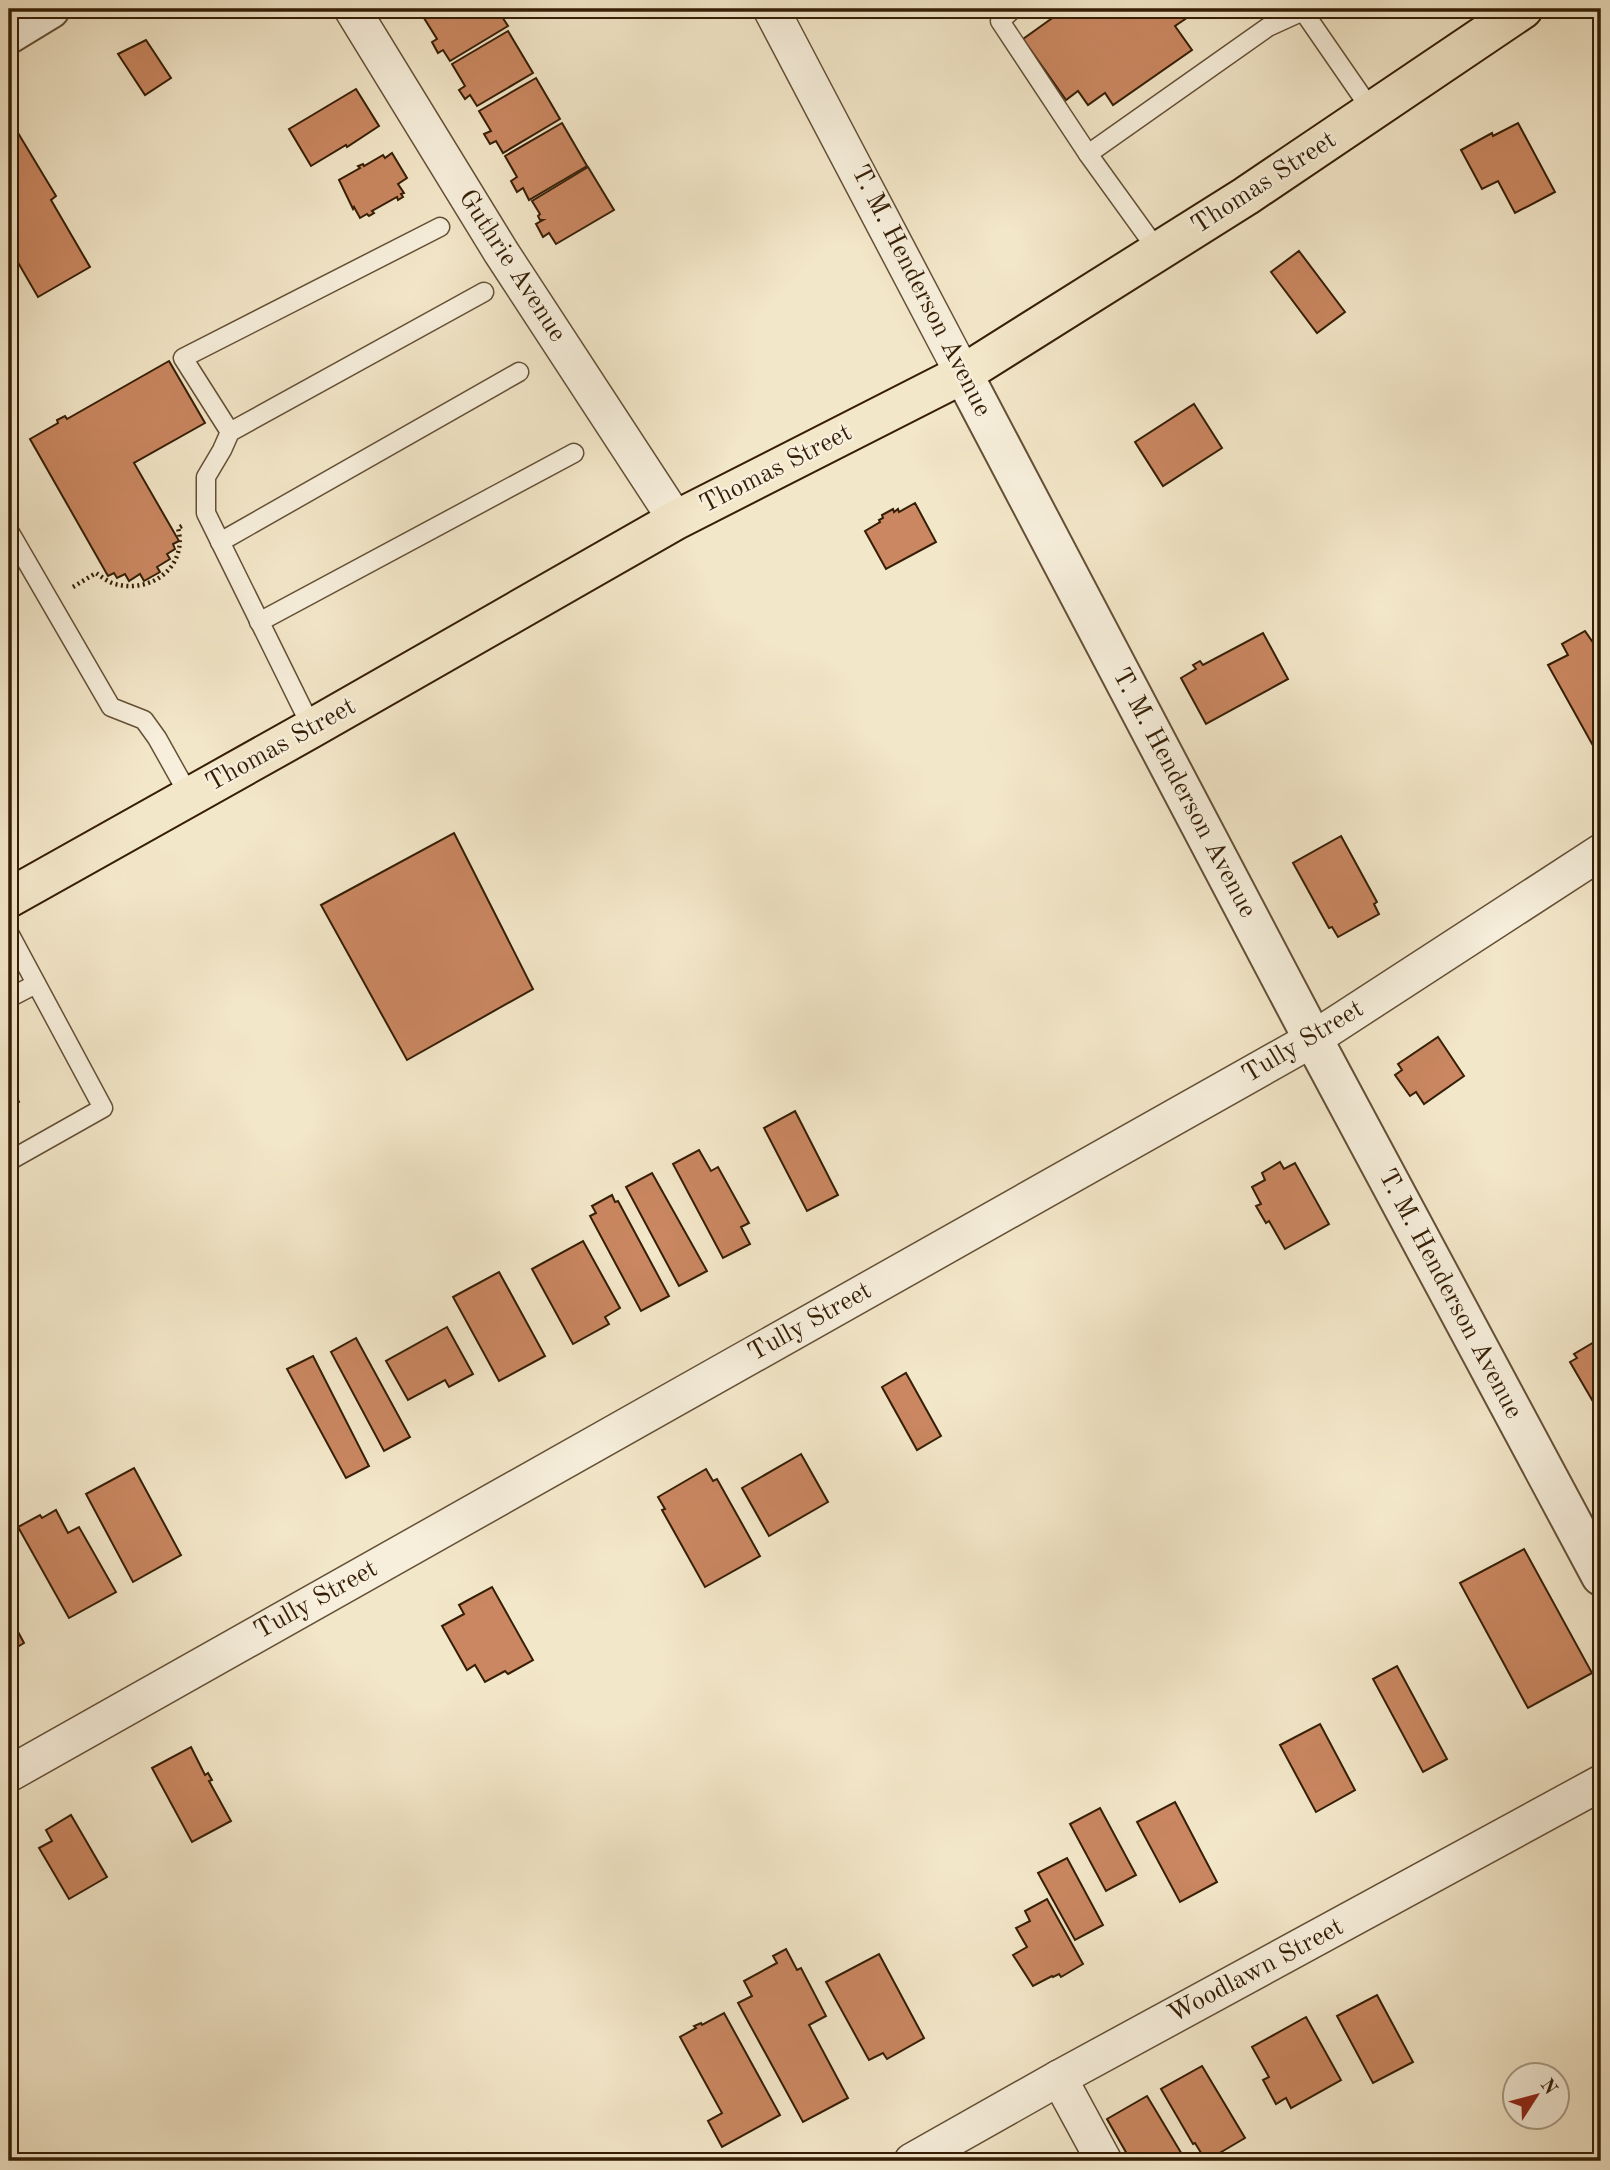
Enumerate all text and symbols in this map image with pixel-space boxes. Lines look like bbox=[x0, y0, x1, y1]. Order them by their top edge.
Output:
street label: Thomas Street bbox=[1187, 127, 1341, 239]
street label: T. M. Henderson Avenue bbox=[846, 161, 996, 421]
street label: Guthrie Avenue bbox=[453, 185, 571, 347]
street label: Thomas Street bbox=[696, 420, 856, 518]
street label: T. M. Henderson Avenue bbox=[1107, 664, 1261, 922]
street label: Thomas Street bbox=[202, 693, 360, 797]
street label: Tully Street bbox=[1238, 996, 1368, 1088]
street label: T. M. Henderson Avenue bbox=[1373, 1165, 1527, 1423]
street label: Tully Street bbox=[744, 1278, 876, 1366]
street label: Tully Street bbox=[250, 1556, 382, 1644]
street label: Woodlawn Street bbox=[1164, 1914, 1348, 2028]
north arrow bbox=[1502, 2062, 1572, 2132]
text: N bbox=[1536, 2076, 1560, 2099]

